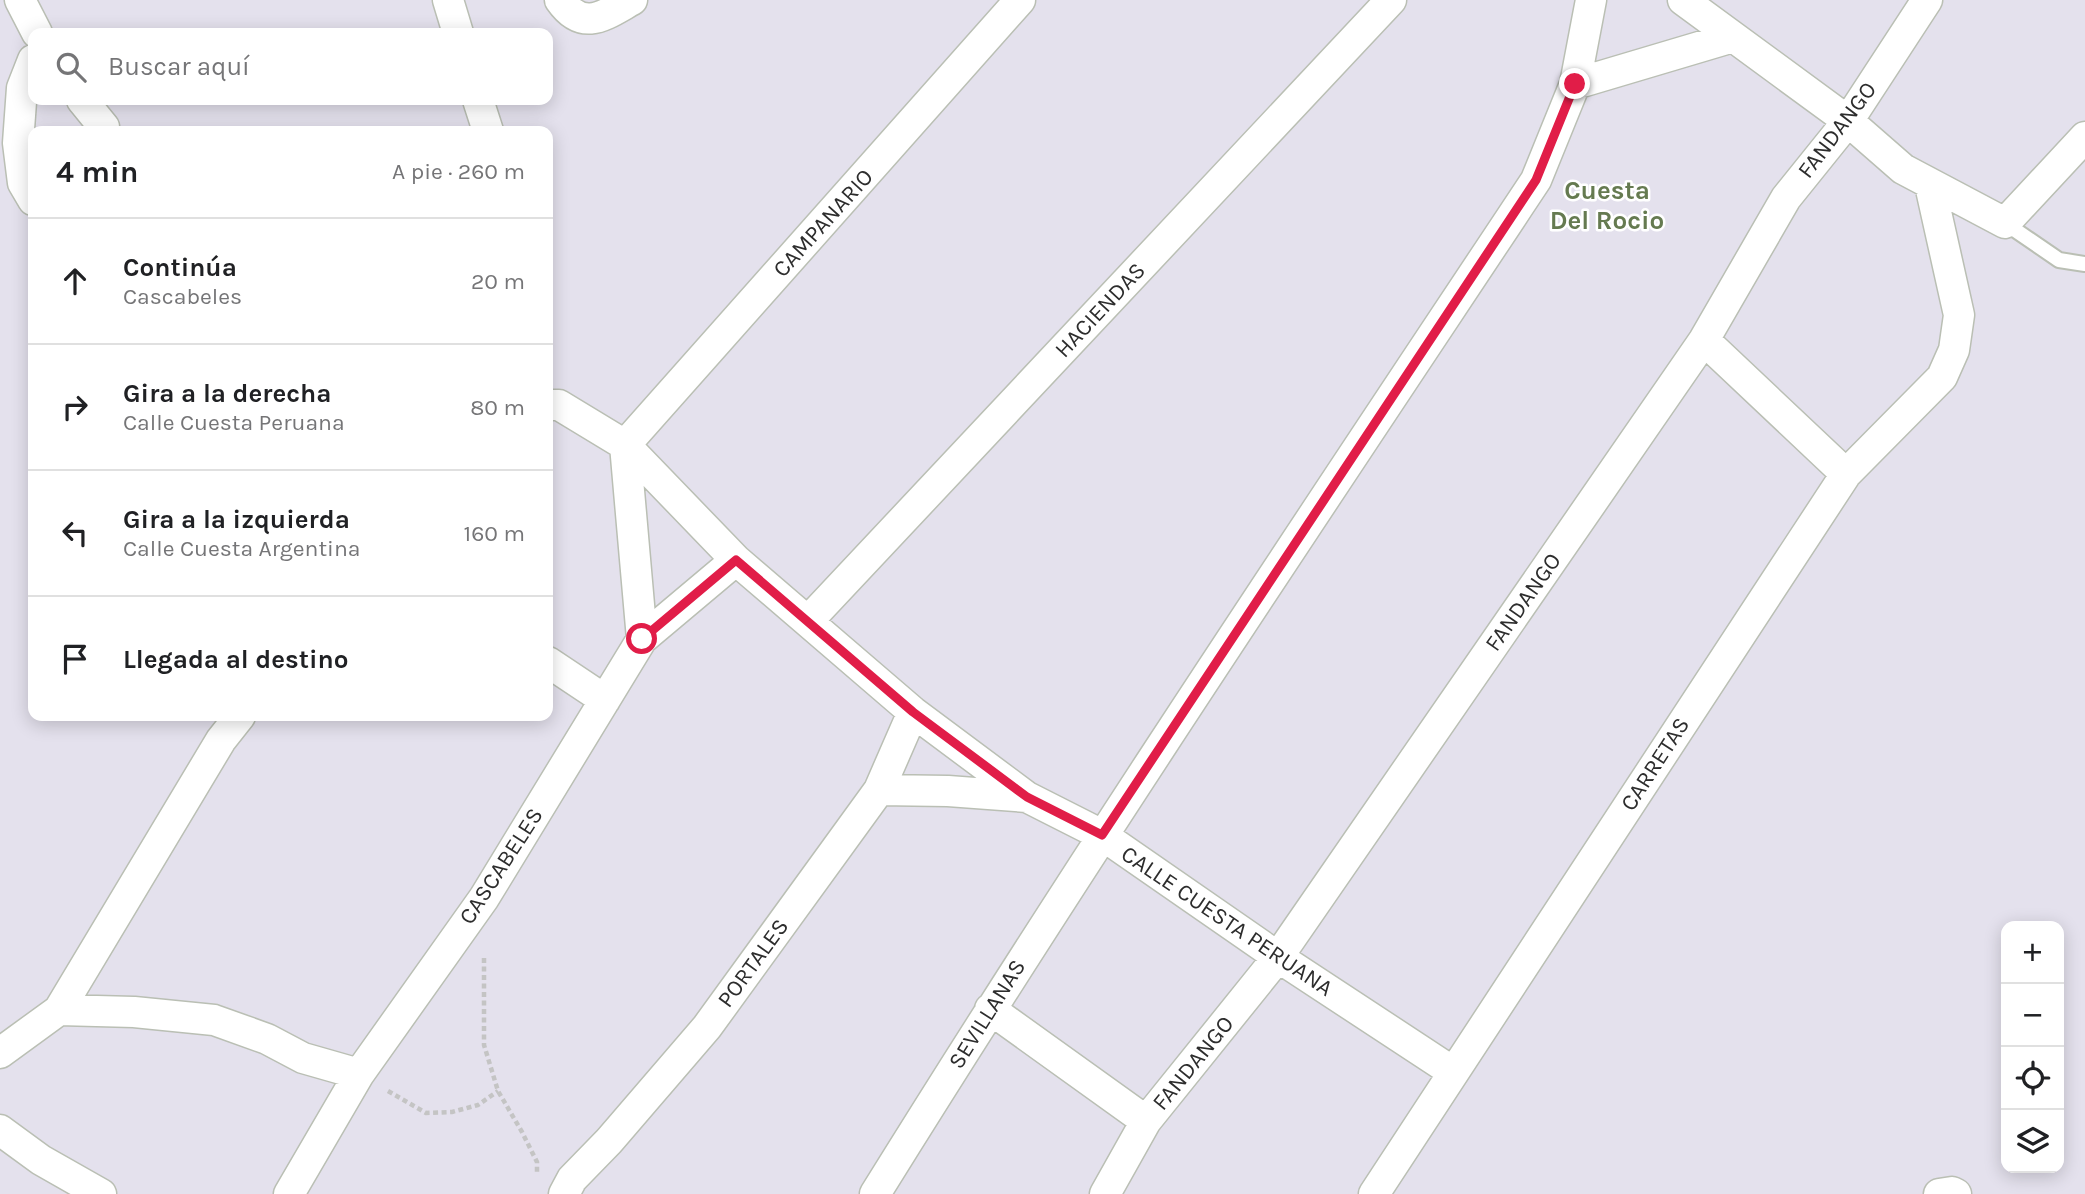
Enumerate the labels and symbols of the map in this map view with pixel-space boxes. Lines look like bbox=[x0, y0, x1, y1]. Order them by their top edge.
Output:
route end bbox=[1559, 68, 1590, 99]
street label: FANDANGO bbox=[1792, 77, 1882, 183]
street label: CAMPANARIO bbox=[767, 163, 879, 283]
district label: Cuesta Del Rocio bbox=[1550, 175, 1664, 236]
street label: HACIENDAS bbox=[1049, 257, 1151, 363]
street label: FANDANGO bbox=[1479, 548, 1567, 656]
route start bbox=[626, 623, 657, 654]
street label: CARRETAS bbox=[1615, 712, 1695, 816]
street label: CASCABELES bbox=[453, 803, 549, 929]
street label: CALLE CUESTA PERUANA bbox=[1116, 840, 1338, 1002]
street label: PORTALES bbox=[712, 913, 794, 1013]
street label: SEVILLANAS bbox=[943, 954, 1031, 1074]
street label: FANDANGO bbox=[1147, 1010, 1239, 1116]

